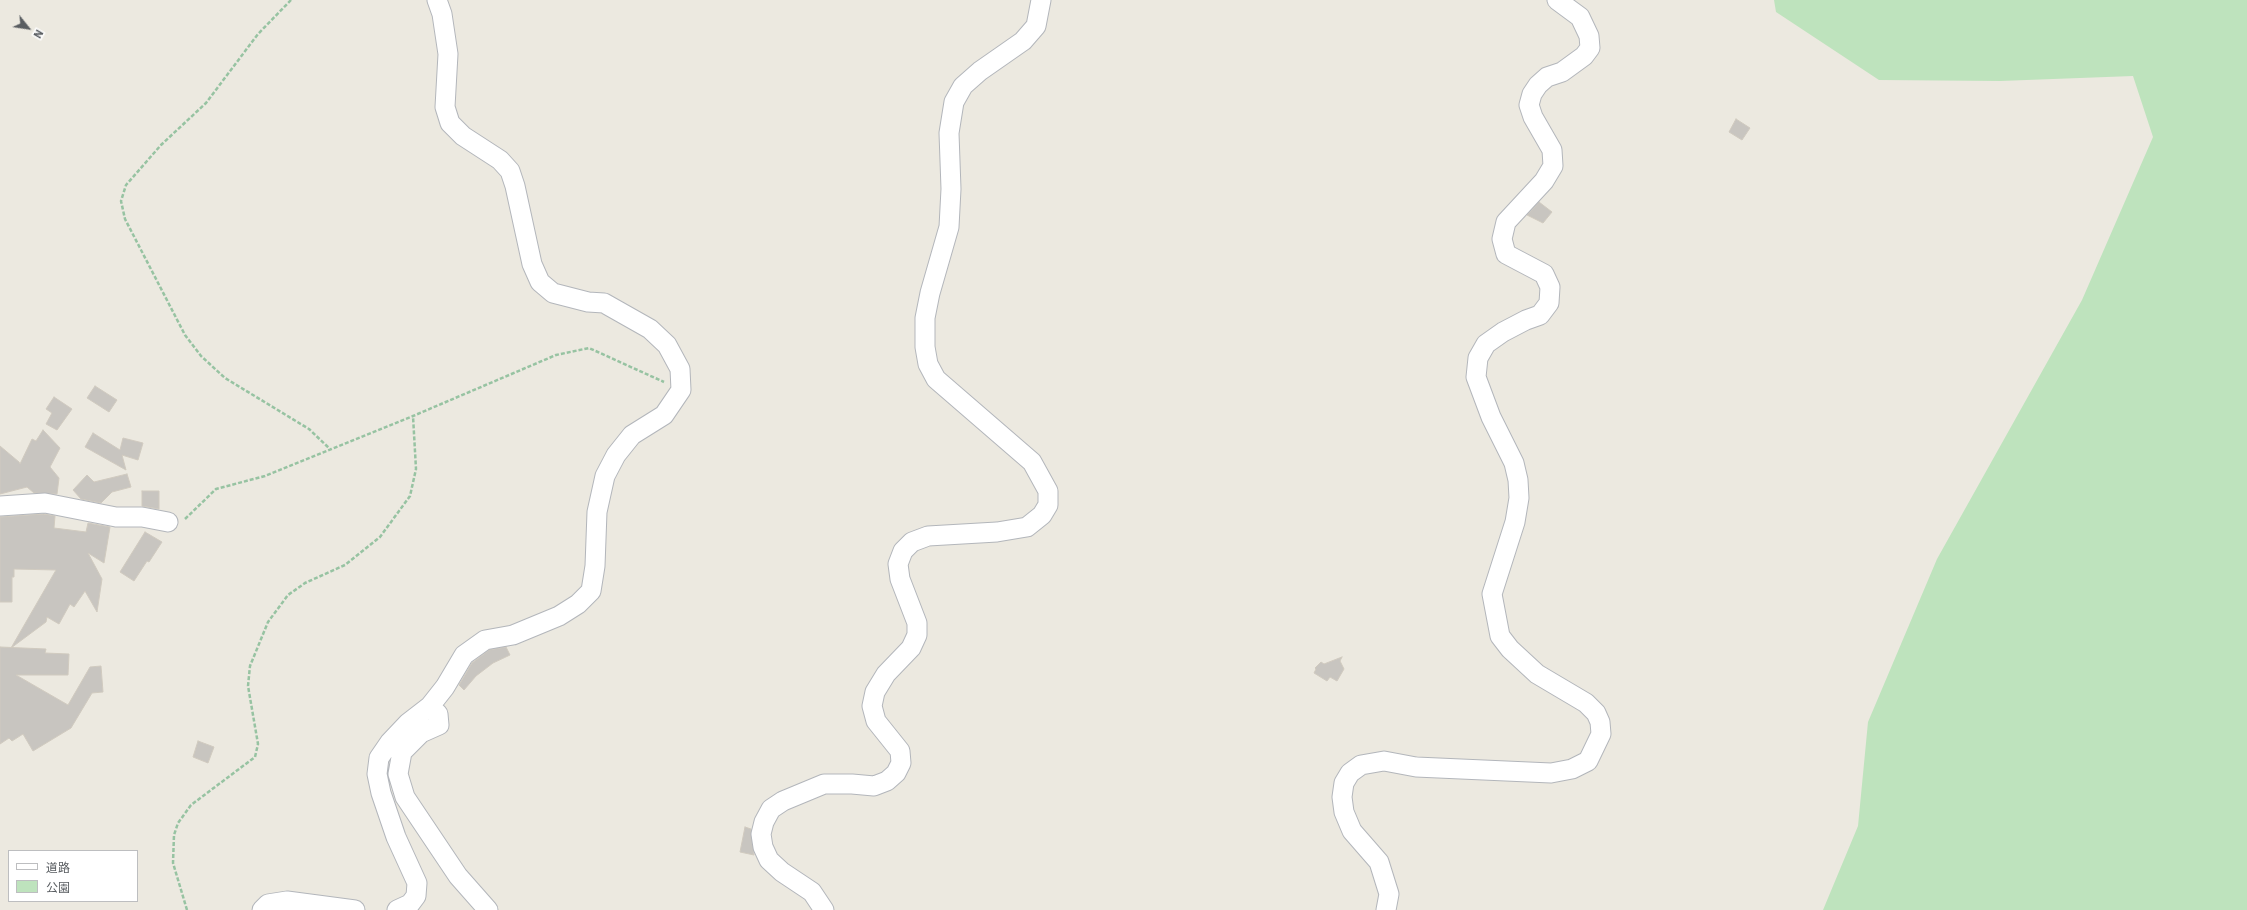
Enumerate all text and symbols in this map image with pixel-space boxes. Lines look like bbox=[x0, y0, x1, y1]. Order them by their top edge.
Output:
north arrow bbox=[8, 8, 48, 48]
text: N bbox=[30, 27, 46, 41]
legend bbox=[8, 850, 138, 902]
text: 道路 bbox=[46, 860, 70, 875]
text: 公園 bbox=[46, 880, 70, 895]

